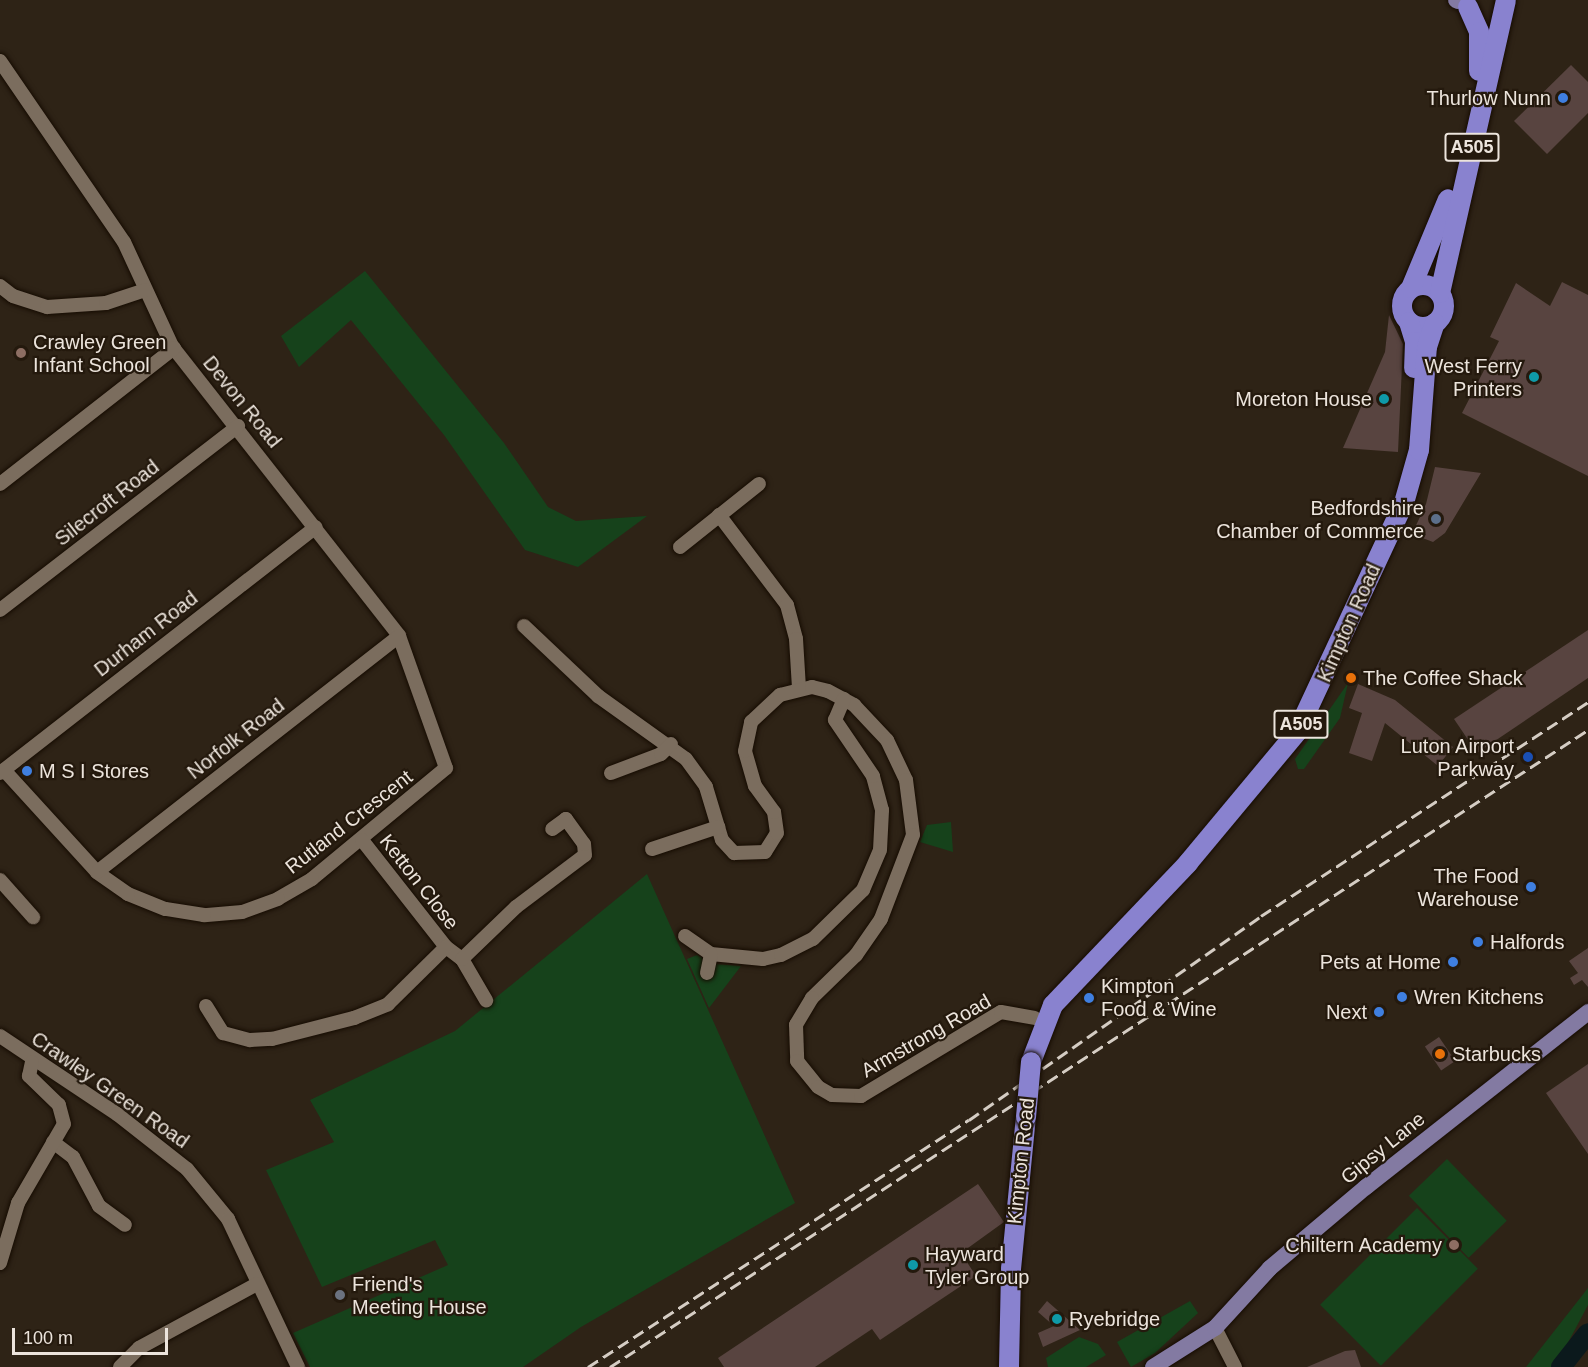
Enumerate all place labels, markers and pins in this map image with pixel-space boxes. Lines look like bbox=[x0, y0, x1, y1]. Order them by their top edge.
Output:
place label: Thurlow Nunn bbox=[1426, 86, 1551, 110]
marker: Thurlow Nunn bbox=[1556, 91, 1570, 105]
place label: Crawley Green Infant School bbox=[33, 330, 166, 377]
marker: Crawley Green Infant School bbox=[14, 346, 28, 360]
place label: West Ferry Printers bbox=[1425, 354, 1522, 401]
marker: West Ferry Printers bbox=[1527, 370, 1541, 384]
place label: Moreton House bbox=[1235, 387, 1372, 411]
marker: Moreton House bbox=[1377, 392, 1391, 406]
place label: Bedfordshire Chamber of Commerce bbox=[1216, 496, 1424, 543]
marker: Bedfordshire Chamber of Commerce bbox=[1429, 512, 1443, 526]
place label: The Coffee Shack bbox=[1363, 666, 1523, 690]
marker: The Coffee Shack bbox=[1344, 671, 1358, 685]
place label: Luton Airport Parkway bbox=[1399, 734, 1514, 781]
marker: Luton Airport Parkway bbox=[1519, 748, 1537, 766]
place label: M S I Stores bbox=[39, 759, 149, 783]
marker: M S I Stores bbox=[20, 764, 34, 778]
place label: The Food Warehouse bbox=[1417, 864, 1519, 911]
marker: The Food Warehouse bbox=[1524, 880, 1538, 894]
place label: Halfords bbox=[1490, 930, 1564, 954]
marker: Halfords bbox=[1471, 935, 1485, 949]
place label: Pets at Home bbox=[1320, 950, 1441, 974]
marker: Pets at Home bbox=[1446, 955, 1460, 969]
place label: Kimpton Food & Wine bbox=[1101, 975, 1217, 1022]
place label: Wren Kitchens bbox=[1414, 985, 1544, 1009]
marker: Wren Kitchens bbox=[1395, 990, 1409, 1004]
marker: Kimpton Food & Wine bbox=[1082, 991, 1096, 1005]
place label: Next bbox=[1326, 1000, 1367, 1024]
marker: Next bbox=[1372, 1005, 1386, 1019]
place label: Starbucks bbox=[1452, 1042, 1541, 1066]
marker: Starbucks bbox=[1433, 1047, 1447, 1061]
place label: Chiltern Academy bbox=[1284, 1233, 1442, 1257]
marker: Chiltern Academy bbox=[1447, 1238, 1461, 1252]
place label: Hayward Tyler Group bbox=[925, 1242, 1029, 1289]
marker: Hayward Tyler Group bbox=[906, 1258, 920, 1272]
place label: Friend's Meeting House bbox=[352, 1272, 487, 1319]
marker: Friend's Meeting House bbox=[333, 1288, 347, 1302]
place label: Ryebridge bbox=[1069, 1307, 1160, 1331]
marker: Ryebridge bbox=[1050, 1312, 1064, 1326]

